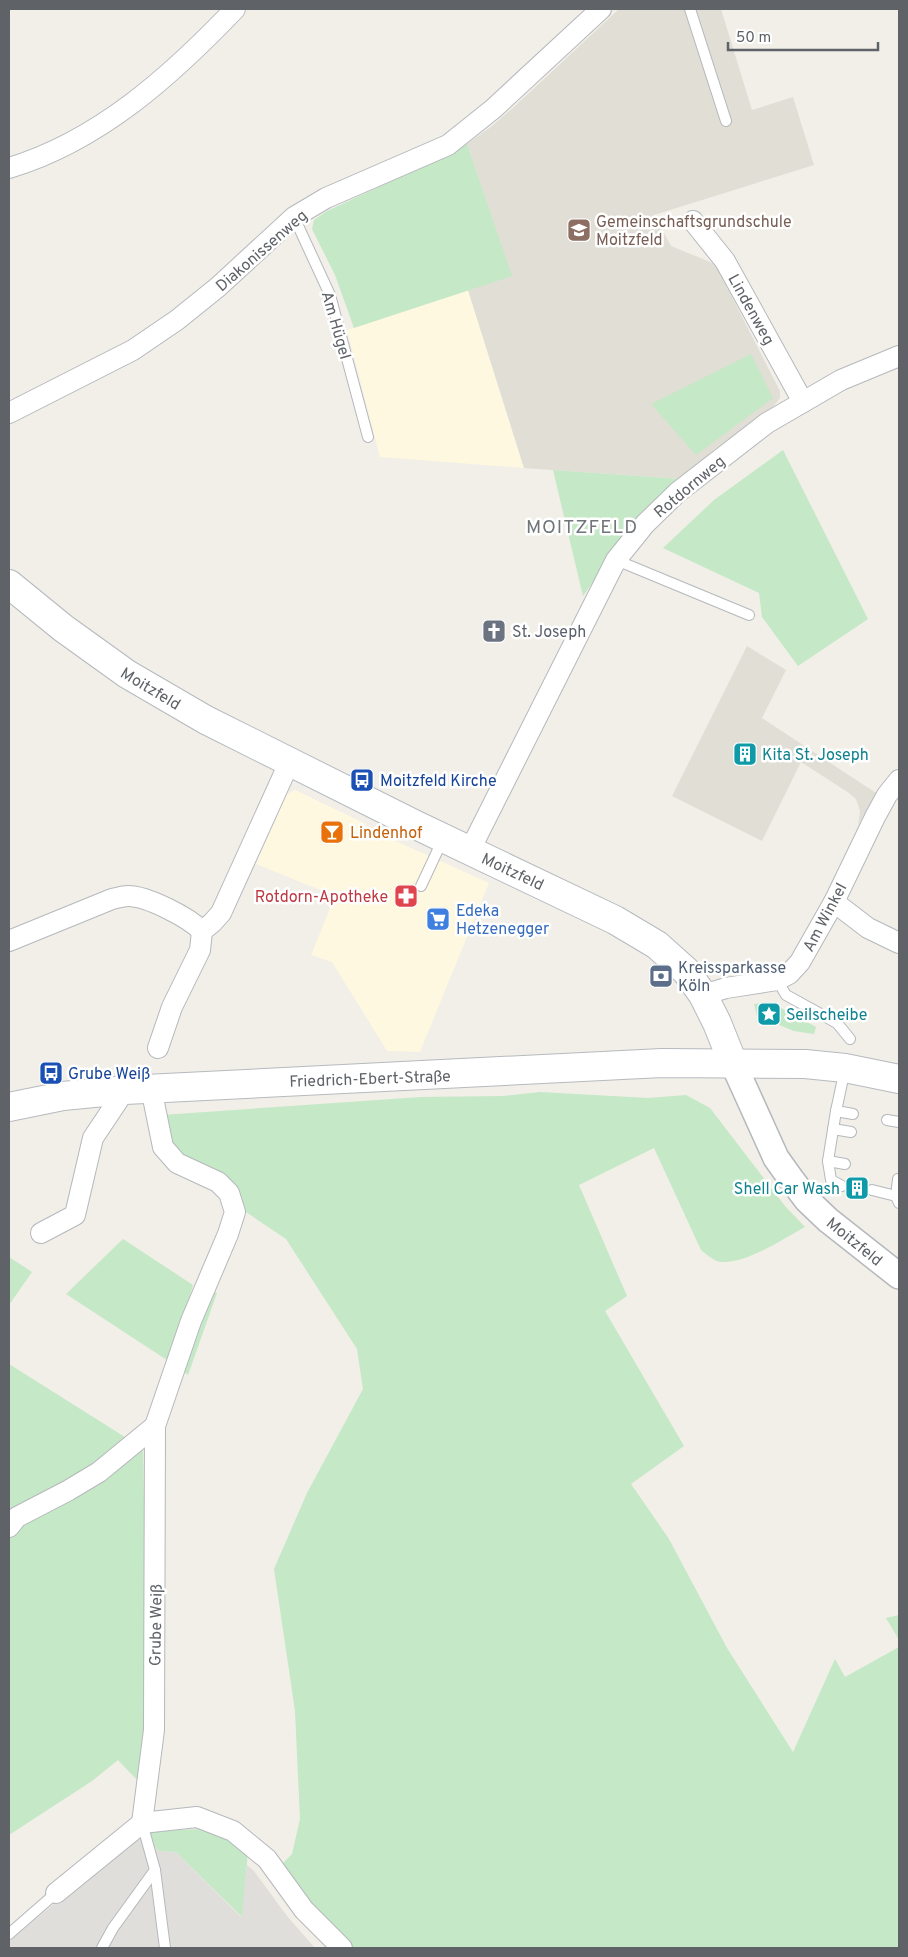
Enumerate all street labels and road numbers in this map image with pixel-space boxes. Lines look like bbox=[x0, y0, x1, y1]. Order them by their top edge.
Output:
street label: Diakonissenweg bbox=[212, 206, 312, 297]
street label: Lindenweg bbox=[723, 271, 778, 349]
street label: Am Hügel bbox=[316, 289, 354, 362]
street label: Rotdornweg bbox=[651, 452, 730, 523]
street label: Moitzfeld bbox=[116, 664, 184, 715]
street label: Moitzfeld bbox=[478, 850, 547, 896]
street label: Am Winkel bbox=[799, 880, 852, 956]
street label: Friedrich-Ebert-Straße bbox=[289, 1067, 451, 1093]
street label: Moitzfeld bbox=[822, 1214, 886, 1271]
street label: Grube Weiß bbox=[146, 1584, 168, 1666]

